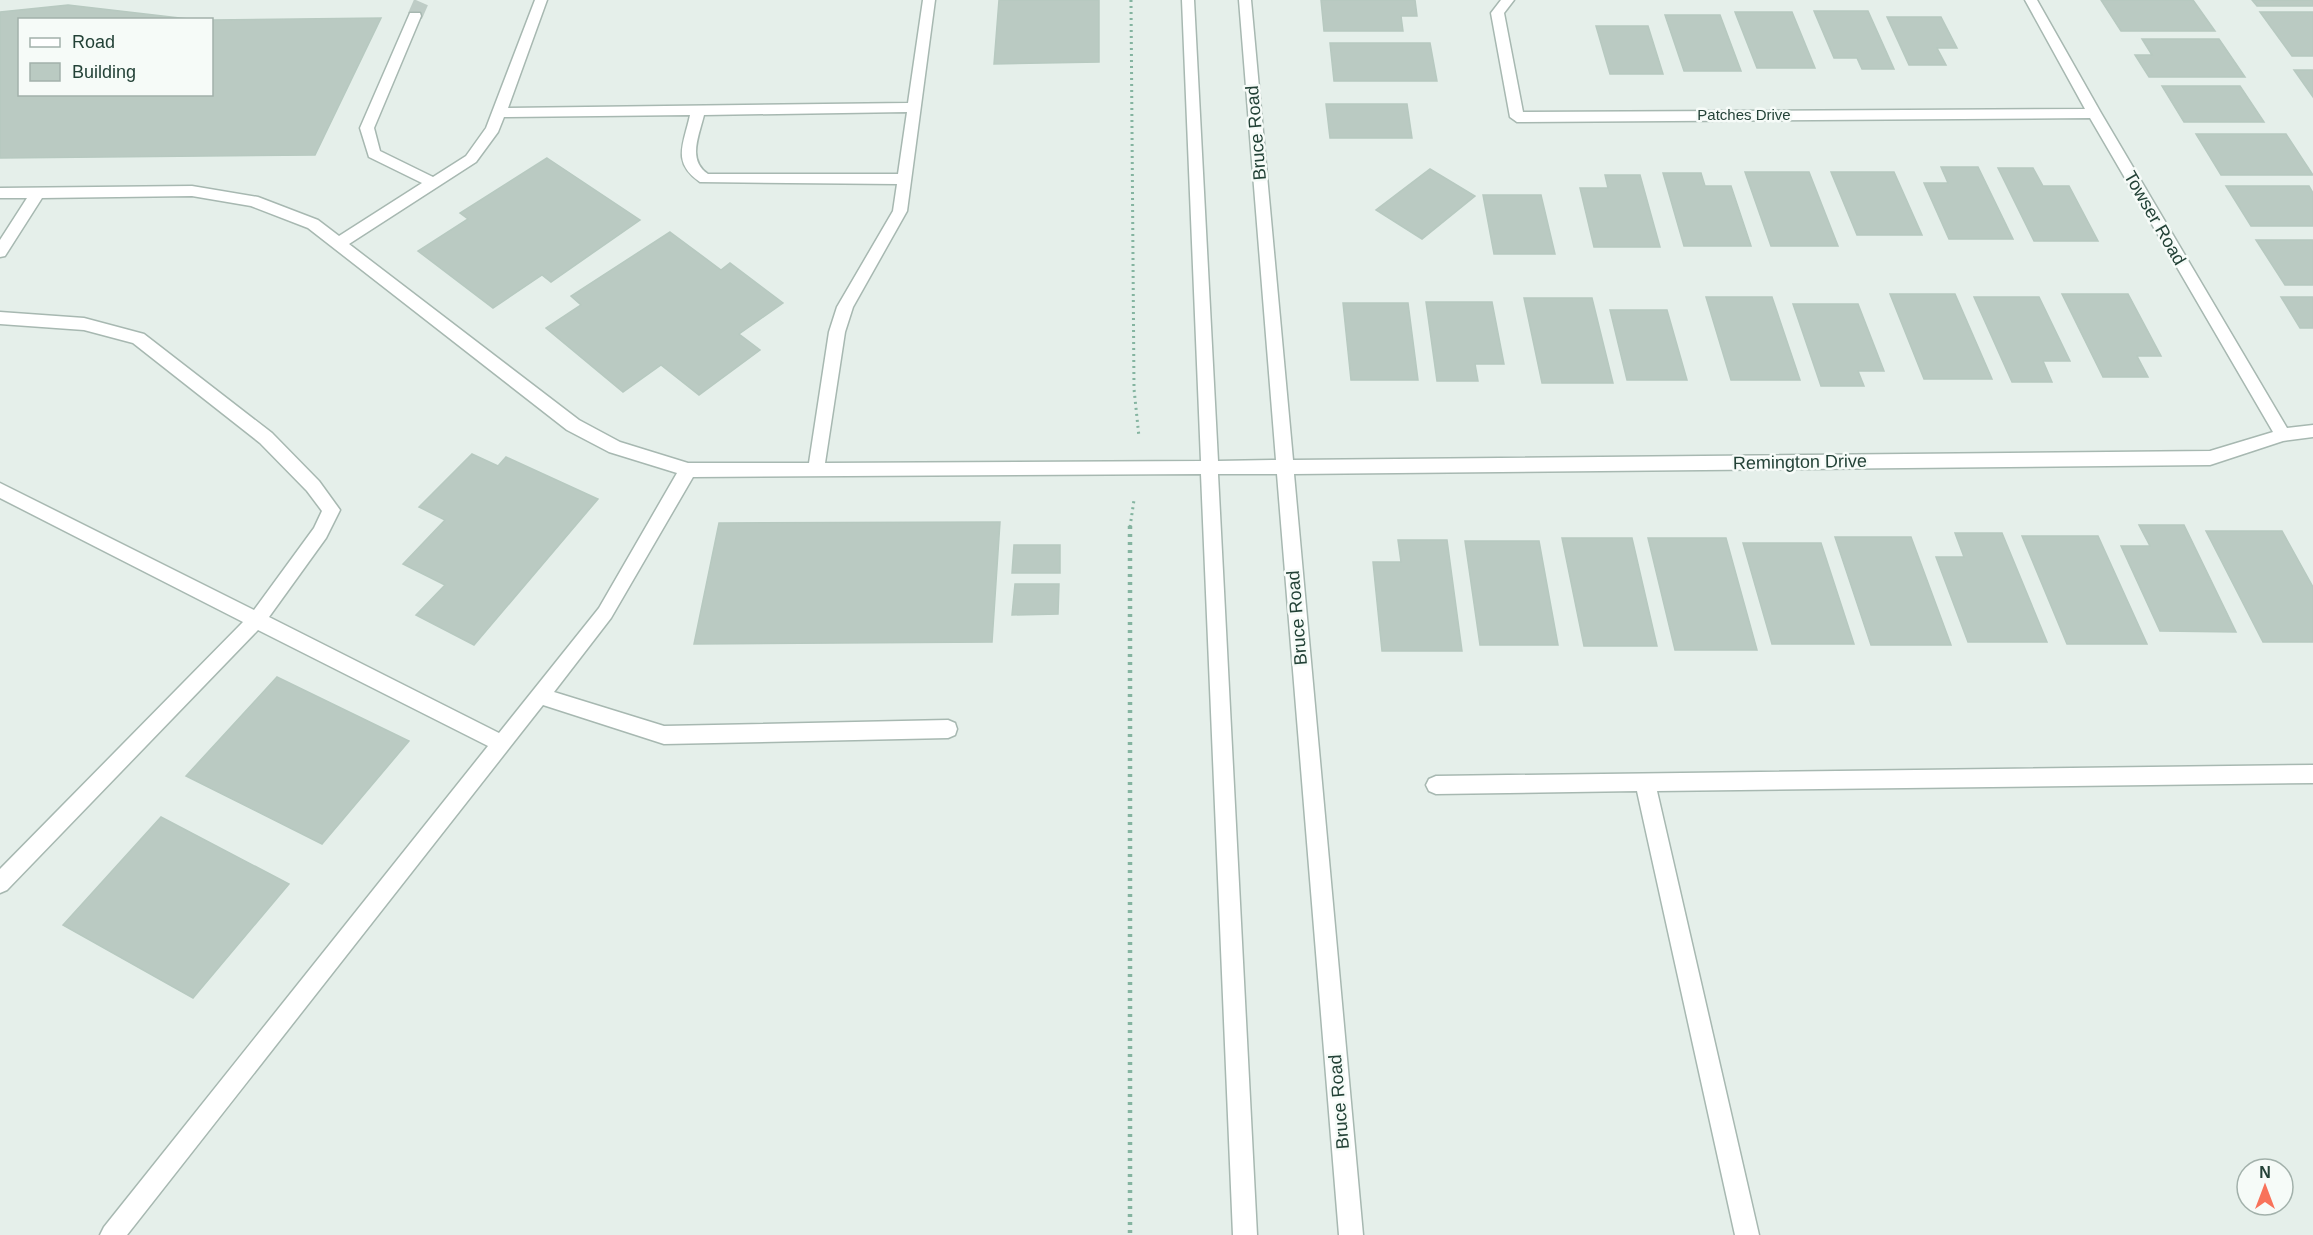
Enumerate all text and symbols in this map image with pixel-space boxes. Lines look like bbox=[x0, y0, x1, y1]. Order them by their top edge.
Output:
legend bbox=[18, 18, 213, 96]
text: Road bbox=[72, 32, 115, 52]
text: Building bbox=[72, 62, 136, 82]
street label: Bruce Road bbox=[1242, 85, 1270, 181]
street label: Patches Drive bbox=[1697, 106, 1791, 123]
street label: Towser Road bbox=[2120, 168, 2190, 268]
street label: Remington Drive bbox=[1733, 451, 1867, 473]
street label: Bruce Road bbox=[1283, 570, 1311, 666]
street label: Bruce Road bbox=[1325, 1054, 1353, 1150]
north arrow bbox=[2235, 1157, 2295, 1217]
text: N bbox=[2259, 1164, 2271, 1181]

